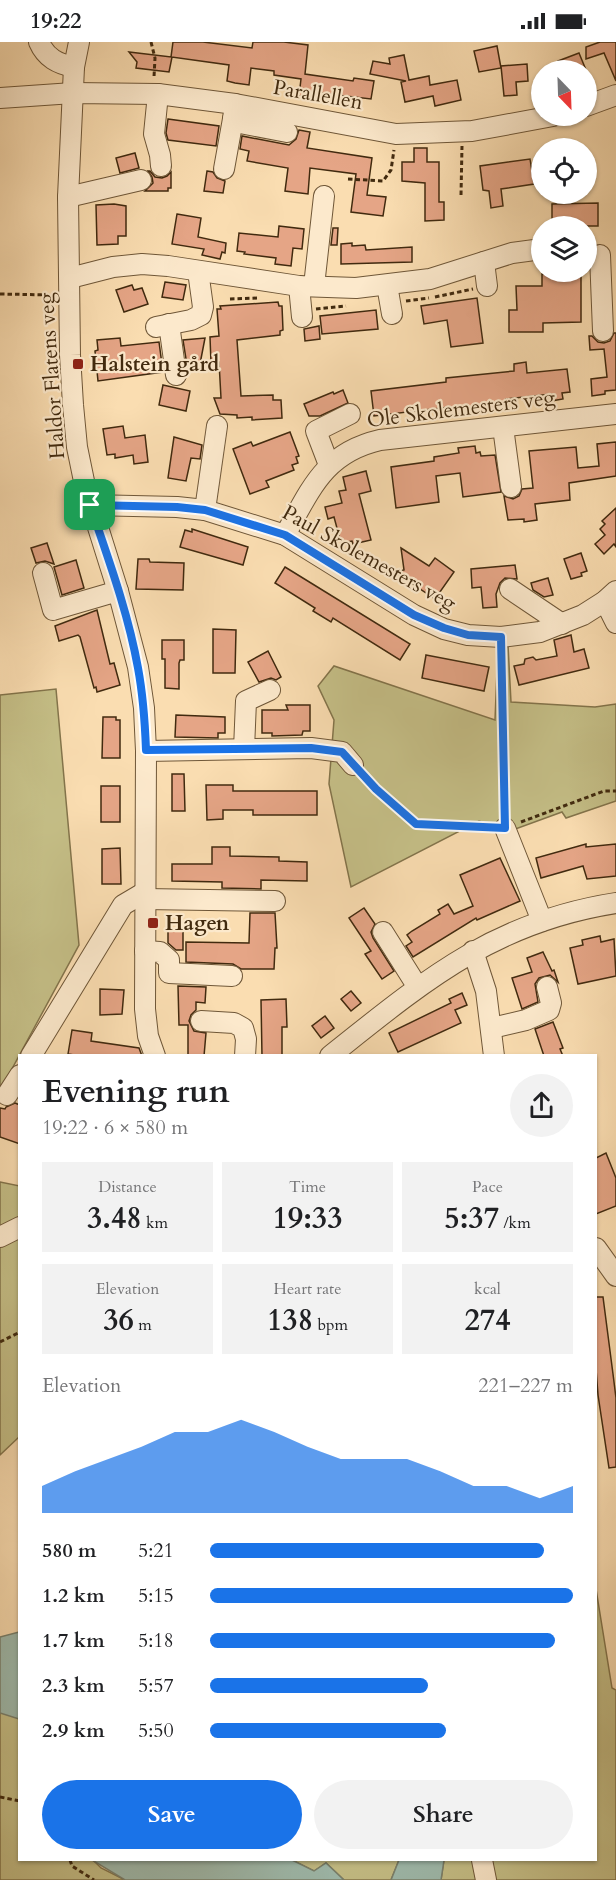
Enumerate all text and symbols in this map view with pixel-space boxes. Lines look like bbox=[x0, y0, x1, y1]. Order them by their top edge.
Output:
text: 19:22 bbox=[30, 6, 81, 36]
north arrow bbox=[531, 60, 597, 126]
map controls bbox=[531, 60, 597, 282]
street label: Parallellen bbox=[271, 73, 365, 117]
button: locate bbox=[531, 138, 597, 204]
button: layers bbox=[531, 216, 597, 282]
street label: Haldor Flatens veg bbox=[32, 292, 72, 460]
place label: Halstein gård bbox=[90, 350, 219, 379]
marker: Halstein gård bbox=[71, 357, 85, 371]
street label: Ole Skolemesters veg bbox=[365, 383, 557, 435]
pin bbox=[64, 479, 115, 530]
icon: arrive bbox=[73, 488, 106, 521]
street label: Paul Skolemesters veg bbox=[277, 498, 461, 618]
place label: Hagen bbox=[165, 909, 230, 938]
marker: Hagen bbox=[146, 916, 160, 930]
text: Evening run bbox=[42, 1069, 230, 1114]
button: share bbox=[510, 1074, 573, 1137]
text: 19:22 · 6 × 580 m bbox=[42, 1114, 188, 1141]
text: Distance bbox=[98, 1176, 157, 1198]
text: Time bbox=[289, 1176, 326, 1198]
text: Pace bbox=[472, 1176, 503, 1198]
text: 3.48 bbox=[87, 1198, 142, 1239]
text: 19:33 bbox=[272, 1198, 343, 1239]
text: 5:37 bbox=[444, 1198, 499, 1239]
text: km bbox=[142, 1212, 168, 1234]
text: /km bbox=[499, 1212, 531, 1234]
text: Elevation bbox=[96, 1278, 159, 1300]
text: Heart rate bbox=[274, 1278, 341, 1300]
text: kcal bbox=[474, 1278, 501, 1300]
text: 36 bbox=[103, 1300, 134, 1341]
text: 138 bbox=[267, 1300, 313, 1341]
text: 274 bbox=[464, 1300, 511, 1341]
text: m bbox=[134, 1314, 152, 1336]
text: bpm bbox=[313, 1314, 348, 1336]
text: Elevation bbox=[42, 1372, 121, 1399]
text: 221–227 m bbox=[478, 1372, 573, 1399]
text: 580 m bbox=[42, 1537, 97, 1564]
text: 5:21 bbox=[138, 1537, 174, 1564]
text: 1.2 km bbox=[42, 1582, 105, 1609]
text: 5:15 bbox=[138, 1582, 174, 1609]
text: 1.7 km bbox=[42, 1627, 105, 1654]
text: 5:18 bbox=[138, 1627, 174, 1654]
text: 2.3 km bbox=[42, 1672, 105, 1699]
text: 5:57 bbox=[138, 1672, 174, 1699]
text: 2.9 km bbox=[42, 1717, 105, 1744]
text: 5:50 bbox=[138, 1717, 174, 1744]
button: Save bbox=[42, 1780, 302, 1849]
button: Share bbox=[314, 1780, 573, 1849]

